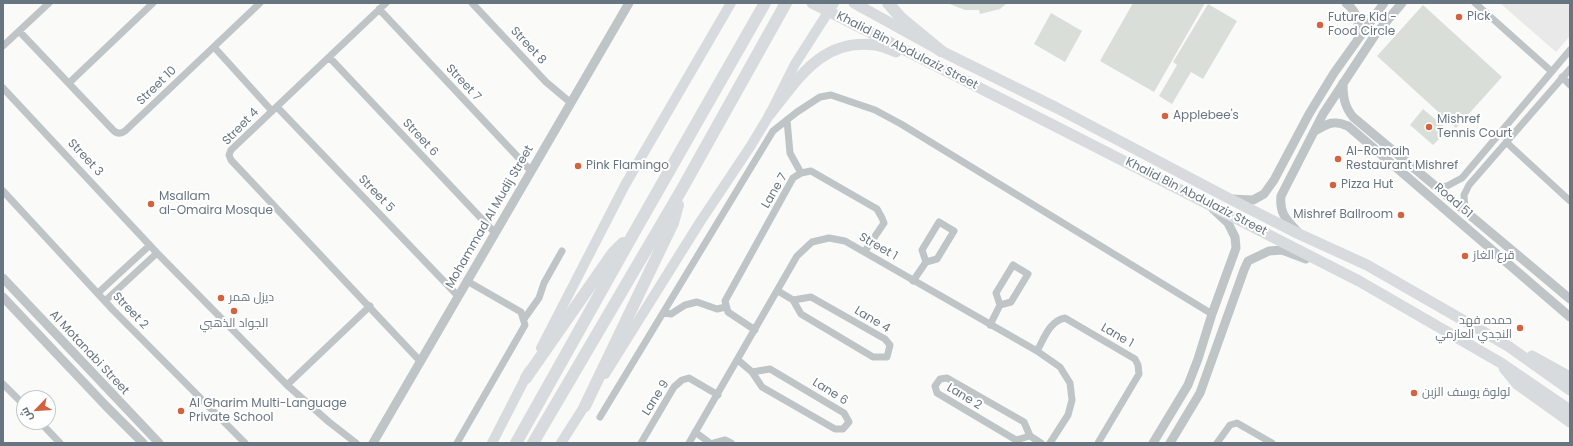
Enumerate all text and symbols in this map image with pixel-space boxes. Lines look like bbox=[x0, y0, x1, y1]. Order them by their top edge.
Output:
street label: Khalid Bin Abdulaziz Street bbox=[834, 9, 980, 93]
place label: Pick bbox=[1467, 10, 1490, 24]
place label: Future Kid - Food Circle bbox=[1328, 11, 1397, 39]
marker: Pick bbox=[1454, 12, 1464, 22]
marker: Future Kid - Food Circle bbox=[1315, 20, 1325, 30]
street label: Street 8 bbox=[507, 24, 549, 68]
street label: Street 7 bbox=[442, 62, 484, 104]
street label: Street 10 bbox=[134, 64, 180, 108]
street label: Street 4 bbox=[220, 105, 262, 149]
place label: Applebee's bbox=[1173, 109, 1239, 123]
marker: Applebee's bbox=[1160, 111, 1170, 121]
place label: Mishref Tennis Court bbox=[1437, 113, 1512, 141]
street label: Street 6 bbox=[399, 116, 441, 160]
marker: Mishref Tennis Court bbox=[1424, 122, 1434, 132]
street label: Street 3 bbox=[64, 136, 106, 180]
street label: Mohammad Al Mudij Street bbox=[443, 143, 537, 291]
place label: Al-Romaih Restaurant Mishref bbox=[1346, 145, 1458, 173]
marker: Al-Romaih Restaurant Mishref bbox=[1333, 154, 1343, 164]
street label: Khalid Bin Abdulaziz Street bbox=[1123, 155, 1269, 239]
place label: Pink Flamingo bbox=[586, 159, 669, 173]
marker: Pink Flamingo bbox=[573, 161, 583, 171]
street label: Lane 7 bbox=[759, 171, 791, 211]
street label: Street 5 bbox=[355, 172, 397, 216]
place label: Pizza Hut bbox=[1341, 178, 1393, 192]
marker: Pizza Hut bbox=[1328, 180, 1338, 190]
street label: Road 51 bbox=[1431, 181, 1475, 221]
place label: Msallam al-Omaira Mosque bbox=[159, 190, 273, 218]
marker: Msallam al-Omaira Mosque bbox=[146, 199, 156, 209]
place label: Mishref Ballroom bbox=[1293, 208, 1393, 222]
marker: Mishref Ballroom bbox=[1396, 210, 1406, 220]
street label: Street 1 bbox=[856, 230, 900, 264]
place label: قرع الغاز bbox=[1473, 249, 1515, 263]
marker: قرع الغاز bbox=[1460, 251, 1470, 261]
street label: Street 2 bbox=[109, 290, 151, 332]
place label: ديزل همر bbox=[229, 291, 274, 305]
marker: ديزل همر bbox=[216, 293, 226, 303]
street label: Lane 4 bbox=[852, 304, 892, 336]
marker: الجواد الذهبي bbox=[229, 306, 239, 316]
street label: Al Motanabi Street bbox=[46, 308, 132, 398]
place label: حمده فهد النجدي العازمي bbox=[1435, 314, 1512, 342]
place label: الجواد الذهبي bbox=[200, 317, 268, 331]
street label: Lane 1 bbox=[1098, 321, 1136, 351]
marker: حمده فهد النجدي العازمي bbox=[1515, 323, 1525, 333]
street label: Lane 6 bbox=[810, 375, 850, 409]
street label: Lane 9 bbox=[640, 378, 672, 418]
street label: Lane 2 bbox=[944, 381, 984, 413]
place label: لولوة يوسف الزبن bbox=[1422, 386, 1510, 400]
marker: لولوة يوسف الزبن bbox=[1409, 388, 1419, 398]
north arrow bbox=[16, 390, 56, 430]
place label: Al Gharim Multi-Language Private School bbox=[189, 397, 347, 425]
text: ش bbox=[16, 405, 36, 424]
marker: Al Gharim Multi-Language Private School bbox=[176, 406, 186, 416]

